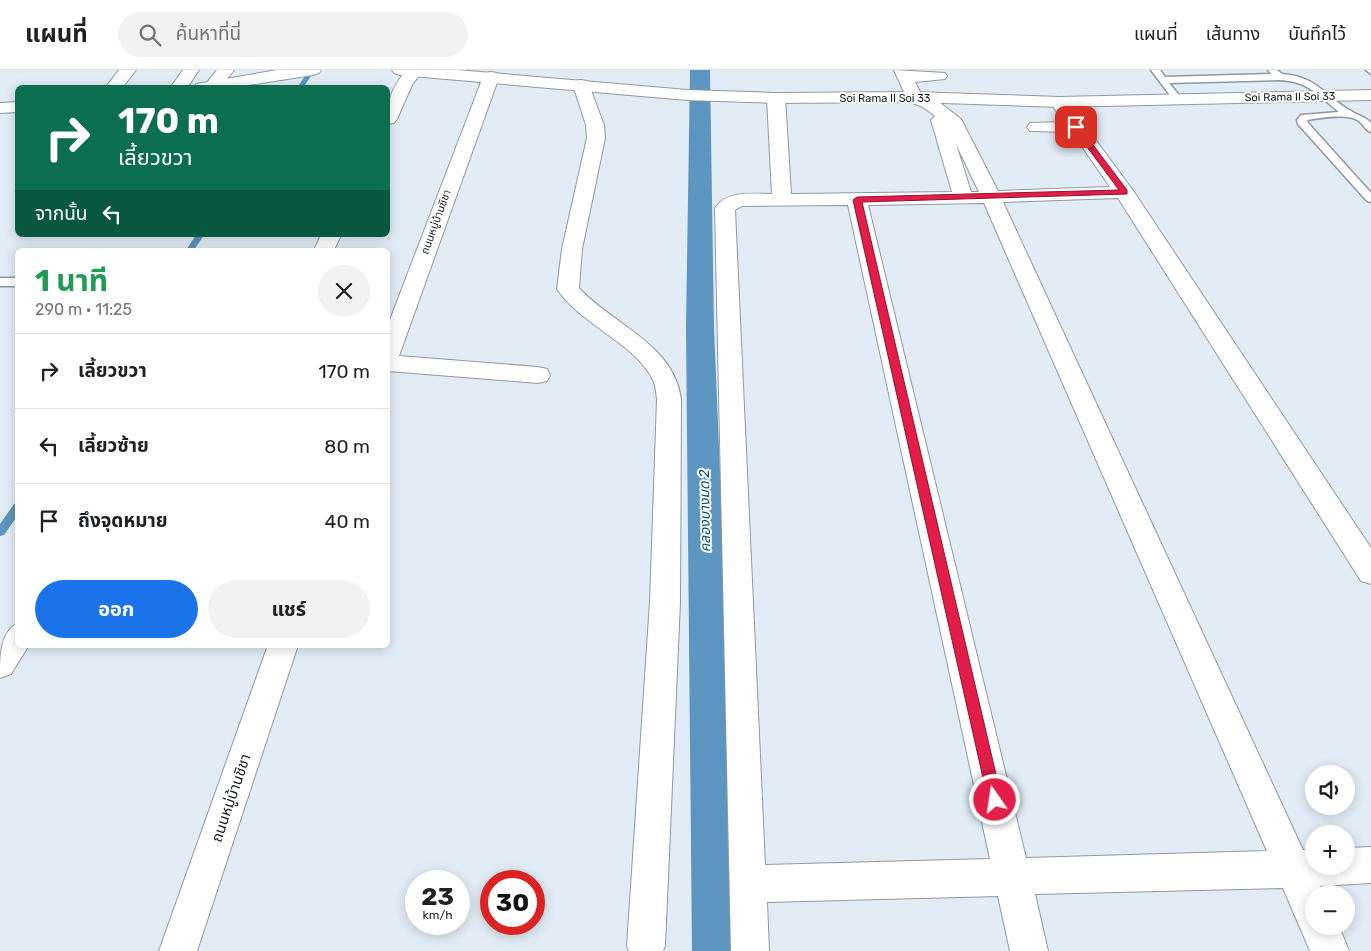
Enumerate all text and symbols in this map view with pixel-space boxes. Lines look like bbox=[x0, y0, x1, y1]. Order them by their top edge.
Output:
search box bbox=[118, 12, 468, 57]
text: แผนที่ bbox=[25, 20, 88, 48]
icon: search bbox=[136, 21, 164, 49]
text: ค้นหาที่นี่ bbox=[176, 22, 241, 45]
text: แผนที่ bbox=[1134, 23, 1178, 45]
text: เส้นทาง bbox=[1206, 23, 1260, 45]
text: บันทึกไว้ bbox=[1288, 23, 1346, 45]
street label: Soi Rama II Soi 33 bbox=[1245, 90, 1336, 104]
street label: Soi Rama II Soi 33 bbox=[840, 92, 931, 105]
text: 170 m bbox=[118, 100, 219, 142]
icon: right bbox=[35, 105, 100, 170]
pin bbox=[1055, 106, 1097, 148]
icon: arrive bbox=[1062, 113, 1090, 141]
text: เลี้ยวขวา bbox=[118, 144, 193, 171]
street label: ถนนหมู่บ้านชิชา bbox=[418, 188, 454, 256]
icon: left bbox=[98, 200, 126, 228]
text: จากนั้น bbox=[35, 202, 88, 225]
text: 1 นาที bbox=[35, 263, 108, 299]
button: close bbox=[318, 265, 370, 317]
text: 290 m · 11:25 bbox=[35, 300, 132, 319]
icon: right bbox=[35, 357, 63, 385]
text: เลี้ยวขวา bbox=[78, 359, 147, 382]
text: 170 m bbox=[319, 360, 370, 383]
icon: left bbox=[35, 432, 63, 460]
text: เลี้ยวซ้าย bbox=[78, 434, 149, 457]
text: 80 m bbox=[324, 435, 370, 458]
water label: คลองบางมด 2 bbox=[696, 469, 714, 553]
icon: arrive bbox=[35, 507, 63, 535]
text: ถึงจุดหมาย bbox=[78, 509, 168, 532]
text: 40 m bbox=[325, 510, 370, 533]
button: ออก bbox=[35, 580, 198, 638]
button: แชร์ bbox=[208, 580, 370, 638]
street label: ถนนหมู่บ้านชิชา bbox=[207, 751, 255, 845]
map controls bbox=[1305, 765, 1355, 935]
button: sound bbox=[1305, 765, 1355, 815]
position arrow bbox=[968, 773, 1020, 825]
button: + bbox=[1305, 825, 1355, 875]
speed limit sign: 30 bbox=[480, 870, 545, 935]
text: 23 bbox=[421, 882, 454, 911]
button: − bbox=[1305, 885, 1355, 935]
text: km/h bbox=[423, 908, 452, 922]

